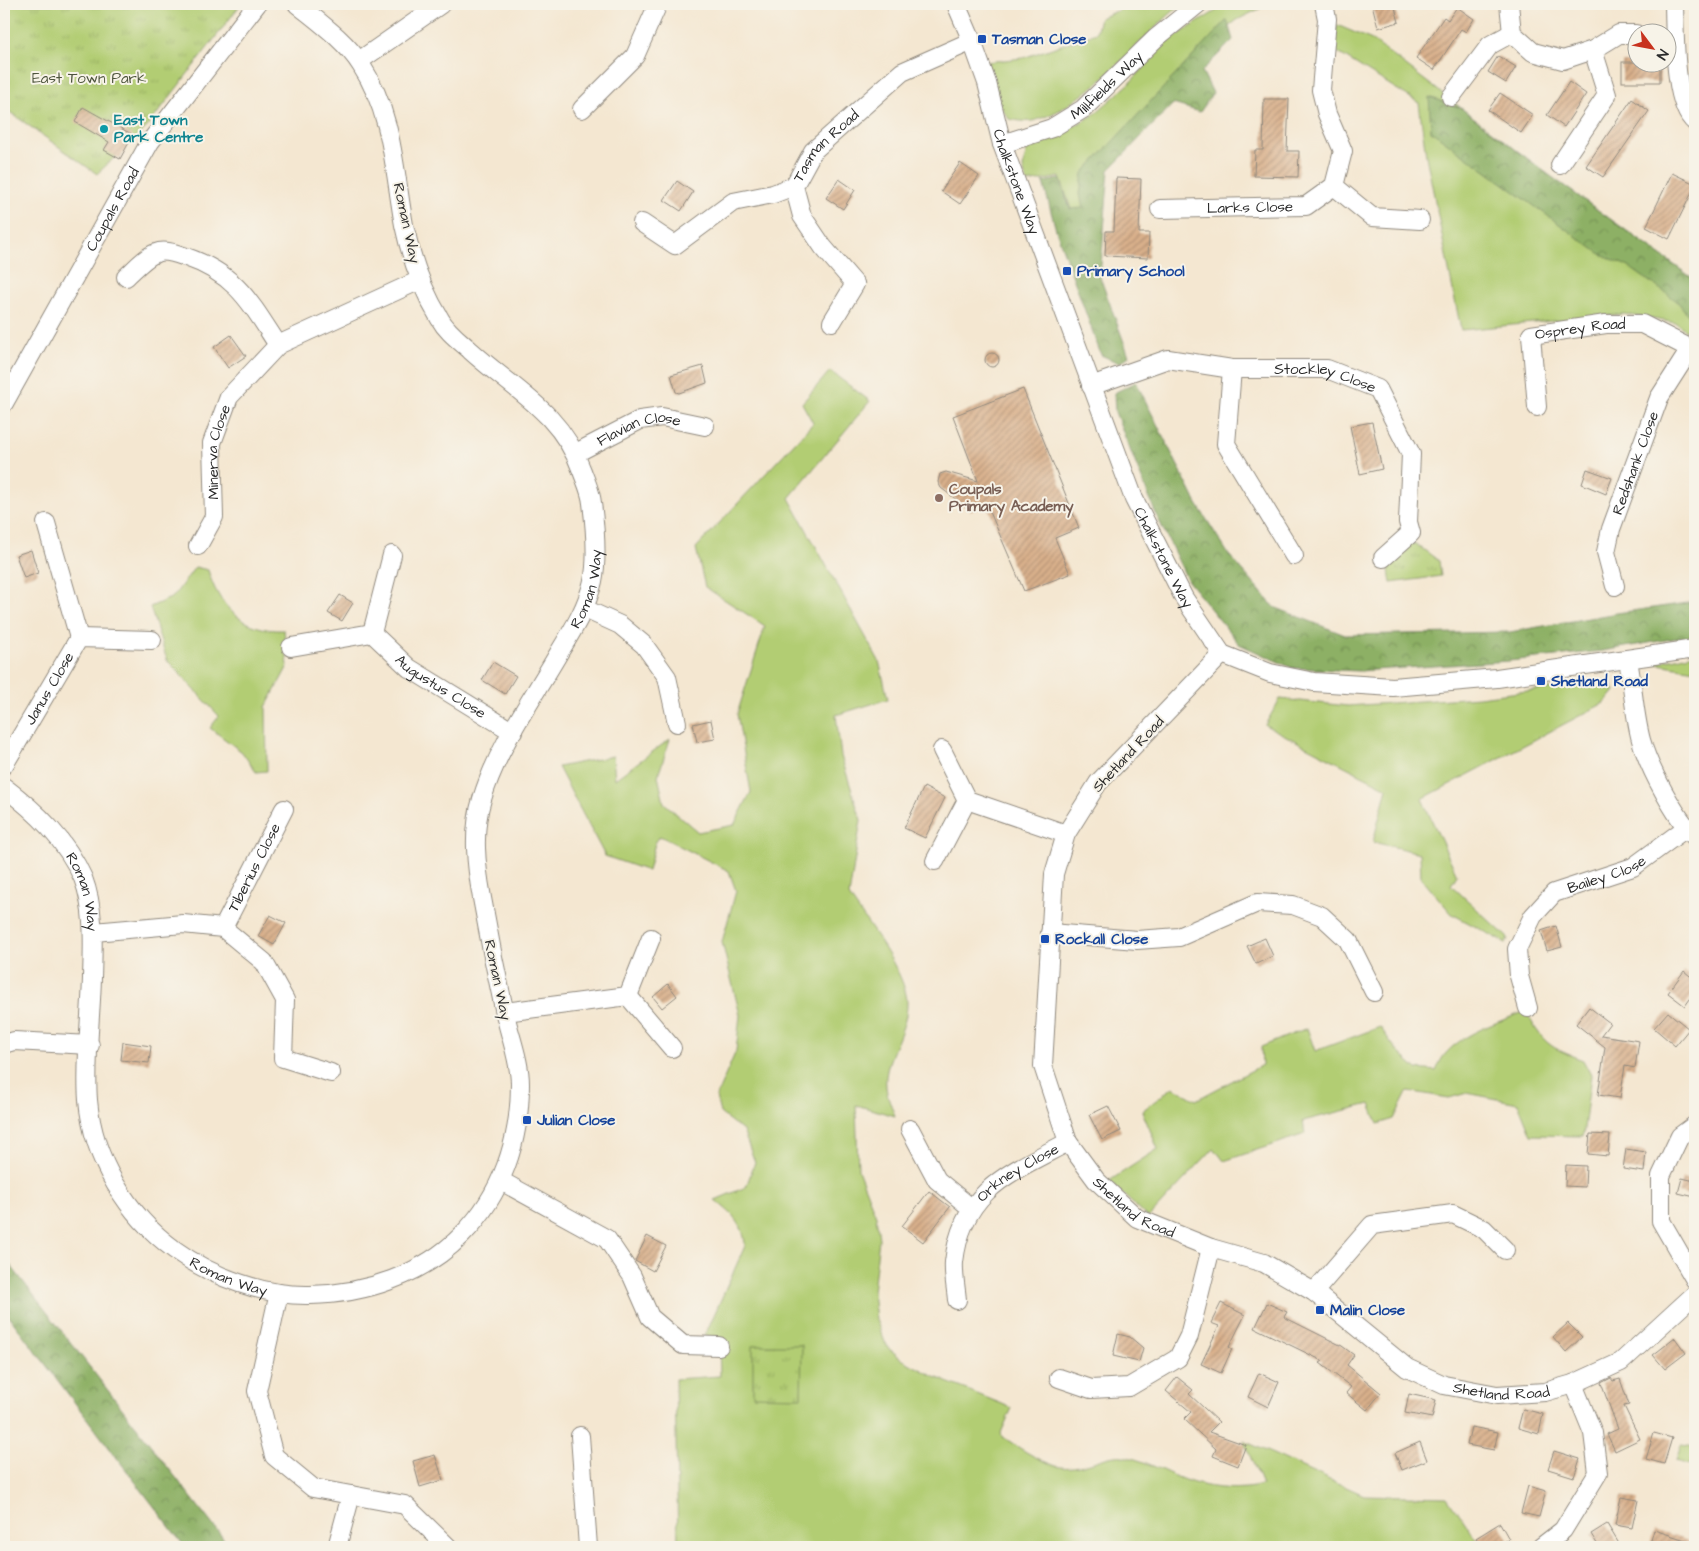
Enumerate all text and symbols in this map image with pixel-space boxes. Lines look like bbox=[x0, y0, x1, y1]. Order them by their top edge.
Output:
north arrow bbox=[1626, 22, 1676, 72]
place label: Tasman Close bbox=[991, 29, 1086, 50]
marker: Tasman Close bbox=[976, 33, 988, 45]
text: N bbox=[1651, 45, 1673, 64]
street label: Millfields Way bbox=[1067, 47, 1148, 125]
park label: East Town Park bbox=[32, 68, 146, 89]
street label: Tasman Road bbox=[788, 105, 864, 186]
place label: East Town Park Centre bbox=[114, 110, 203, 148]
marker: East Town Park Centre bbox=[98, 123, 110, 135]
street label: Chalkstone Way bbox=[988, 127, 1045, 238]
street label: Coupals Road bbox=[81, 163, 145, 255]
street label: Roman Way bbox=[387, 181, 425, 266]
street label: Larks Close bbox=[1207, 196, 1293, 219]
place label: Primary School bbox=[1077, 261, 1185, 283]
marker: Primary School bbox=[1061, 265, 1073, 277]
street label: Osprey Road bbox=[1534, 313, 1626, 345]
street label: Stockley Close bbox=[1274, 359, 1379, 398]
street label: Minerva Close bbox=[202, 402, 236, 500]
street label: Flavian Close bbox=[593, 407, 683, 451]
street label: Redshank Close bbox=[1607, 408, 1664, 518]
place label: Coupals Primary Academy bbox=[949, 479, 1074, 518]
marker: Coupals Primary Academy bbox=[933, 492, 945, 504]
street label: Chalkstone Way bbox=[1129, 503, 1198, 613]
street label: Roman Way bbox=[565, 549, 608, 632]
street label: Janus Close bbox=[20, 648, 79, 729]
street label: Augustus Close bbox=[390, 650, 490, 724]
place label: Shetland Road bbox=[1550, 671, 1648, 692]
marker: Shetland Road bbox=[1535, 675, 1547, 687]
street label: Shetland Road bbox=[1088, 712, 1169, 797]
street label: Tiberius Close bbox=[223, 820, 286, 916]
street label: Roman Way bbox=[60, 848, 103, 932]
street label: Bailey Close bbox=[1565, 851, 1651, 899]
place label: Rockall Close bbox=[1055, 929, 1148, 950]
marker: Rockall Close bbox=[1039, 933, 1051, 945]
street label: Roman Way bbox=[478, 938, 516, 1023]
place label: Julian Close bbox=[536, 1110, 615, 1131]
marker: Julian Close bbox=[521, 1114, 533, 1126]
street label: Orkney Close bbox=[972, 1139, 1063, 1207]
street label: Shetland Road bbox=[1088, 1172, 1178, 1243]
street label: Roman Way bbox=[186, 1252, 269, 1302]
place label: Malin Close bbox=[1330, 1300, 1405, 1321]
marker: Malin Close bbox=[1314, 1304, 1326, 1316]
street label: Shetland Road bbox=[1451, 1377, 1553, 1406]

